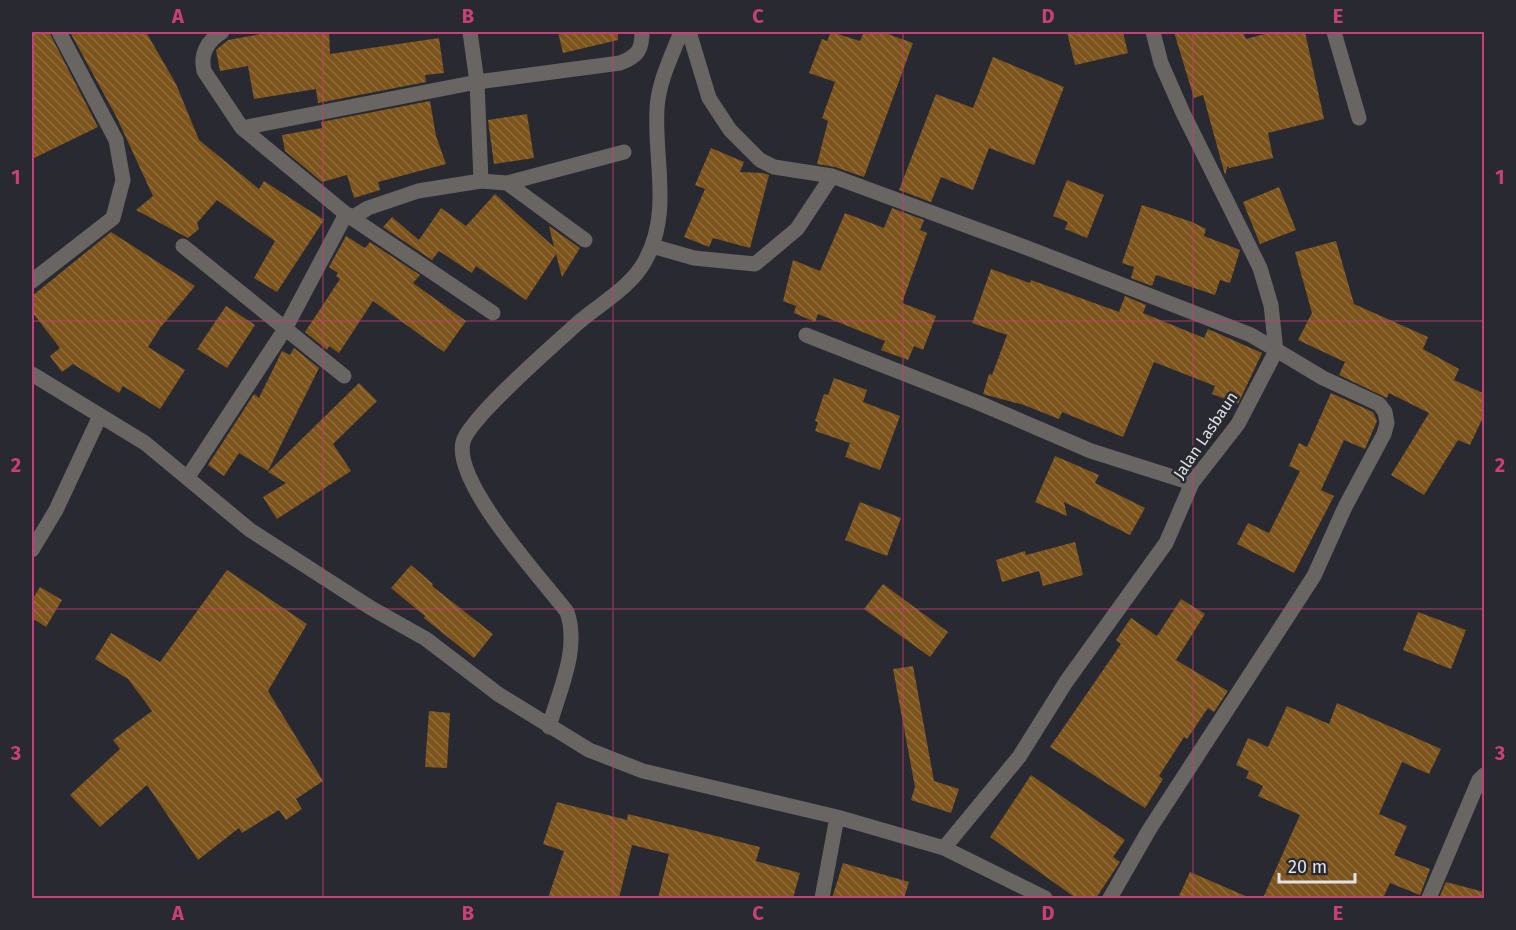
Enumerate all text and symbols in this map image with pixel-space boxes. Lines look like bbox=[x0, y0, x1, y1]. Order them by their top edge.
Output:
text: A bbox=[171, 4, 185, 28]
text: B bbox=[462, 4, 474, 28]
text: C bbox=[752, 4, 764, 28]
text: D bbox=[1041, 4, 1055, 28]
text: E bbox=[1333, 4, 1343, 28]
text: 1 bbox=[11, 165, 21, 189]
text: 1 bbox=[1495, 165, 1505, 189]
street label: Jalan Lasbaun bbox=[1169, 388, 1242, 482]
text: 2 bbox=[11, 453, 21, 477]
text: 2 bbox=[1495, 453, 1505, 477]
text: 3 bbox=[10, 741, 21, 765]
text: 3 bbox=[1494, 741, 1505, 765]
scale bar bbox=[1279, 846, 1356, 884]
text: 20 m bbox=[1288, 856, 1327, 878]
text: A bbox=[171, 901, 185, 925]
text: B bbox=[462, 901, 474, 925]
text: C bbox=[752, 901, 764, 925]
text: D bbox=[1041, 901, 1055, 925]
text: E bbox=[1333, 901, 1343, 925]

